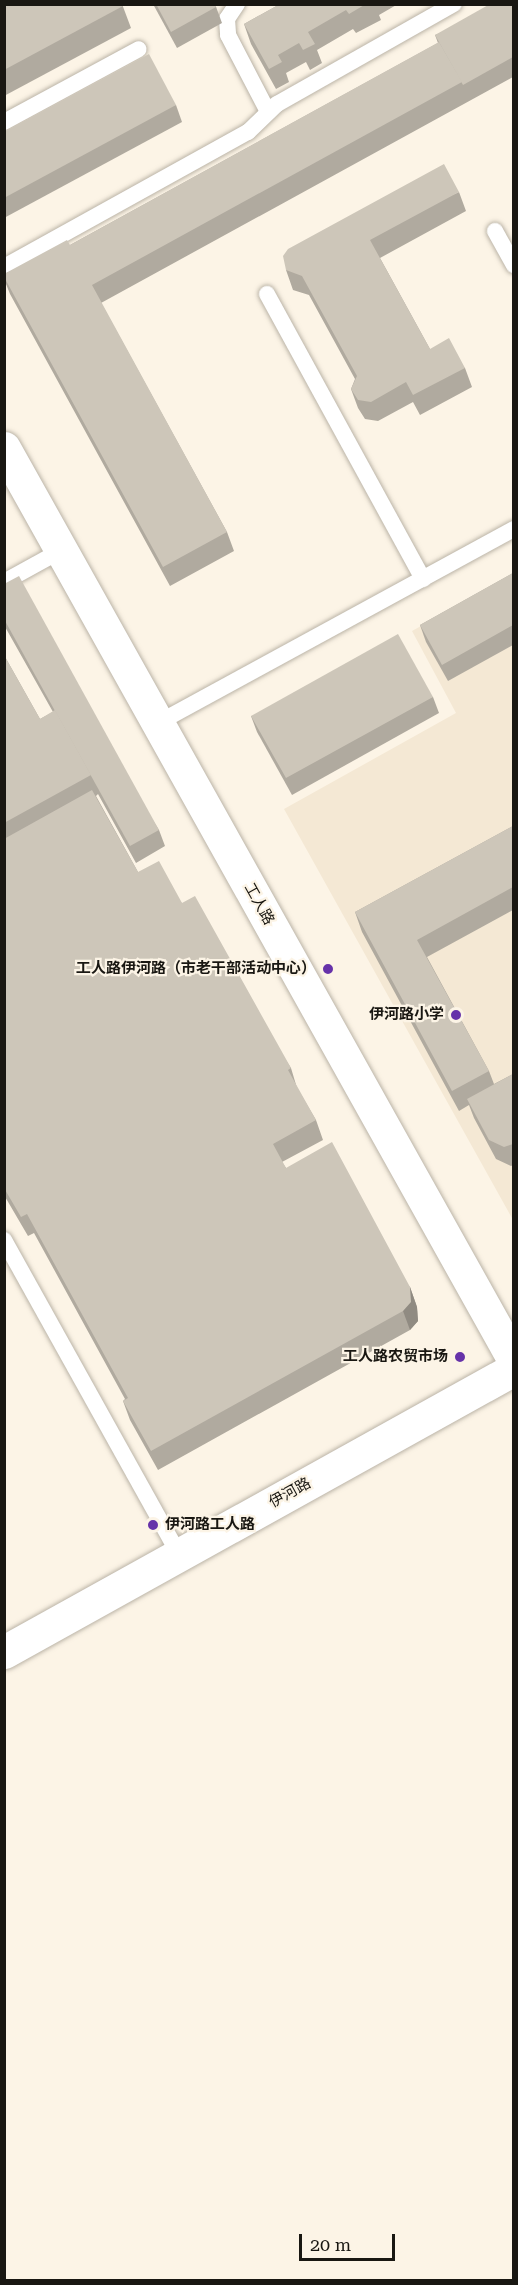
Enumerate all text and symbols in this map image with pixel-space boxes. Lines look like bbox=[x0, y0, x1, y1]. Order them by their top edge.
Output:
street label: 工人路 bbox=[240, 880, 278, 928]
place label: 工人路伊河路（市老干部活动中心） bbox=[76, 960, 316, 978]
marker: 工人路伊河路（市老干部活动中心） bbox=[321, 962, 335, 976]
place label: 伊河路小学 bbox=[369, 1006, 444, 1024]
marker: 伊河路小学 bbox=[449, 1008, 463, 1022]
place label: 工人路农贸市场 bbox=[343, 1348, 448, 1366]
marker: 工人路农贸市场 bbox=[453, 1350, 467, 1364]
street label: 伊河路 bbox=[266, 1474, 314, 1512]
place label: 伊河路工人路 bbox=[165, 1516, 255, 1534]
marker: 伊河路工人路 bbox=[146, 1518, 160, 1532]
scale bar bbox=[302, 2222, 398, 2260]
text: 20 m bbox=[310, 2234, 351, 2255]

